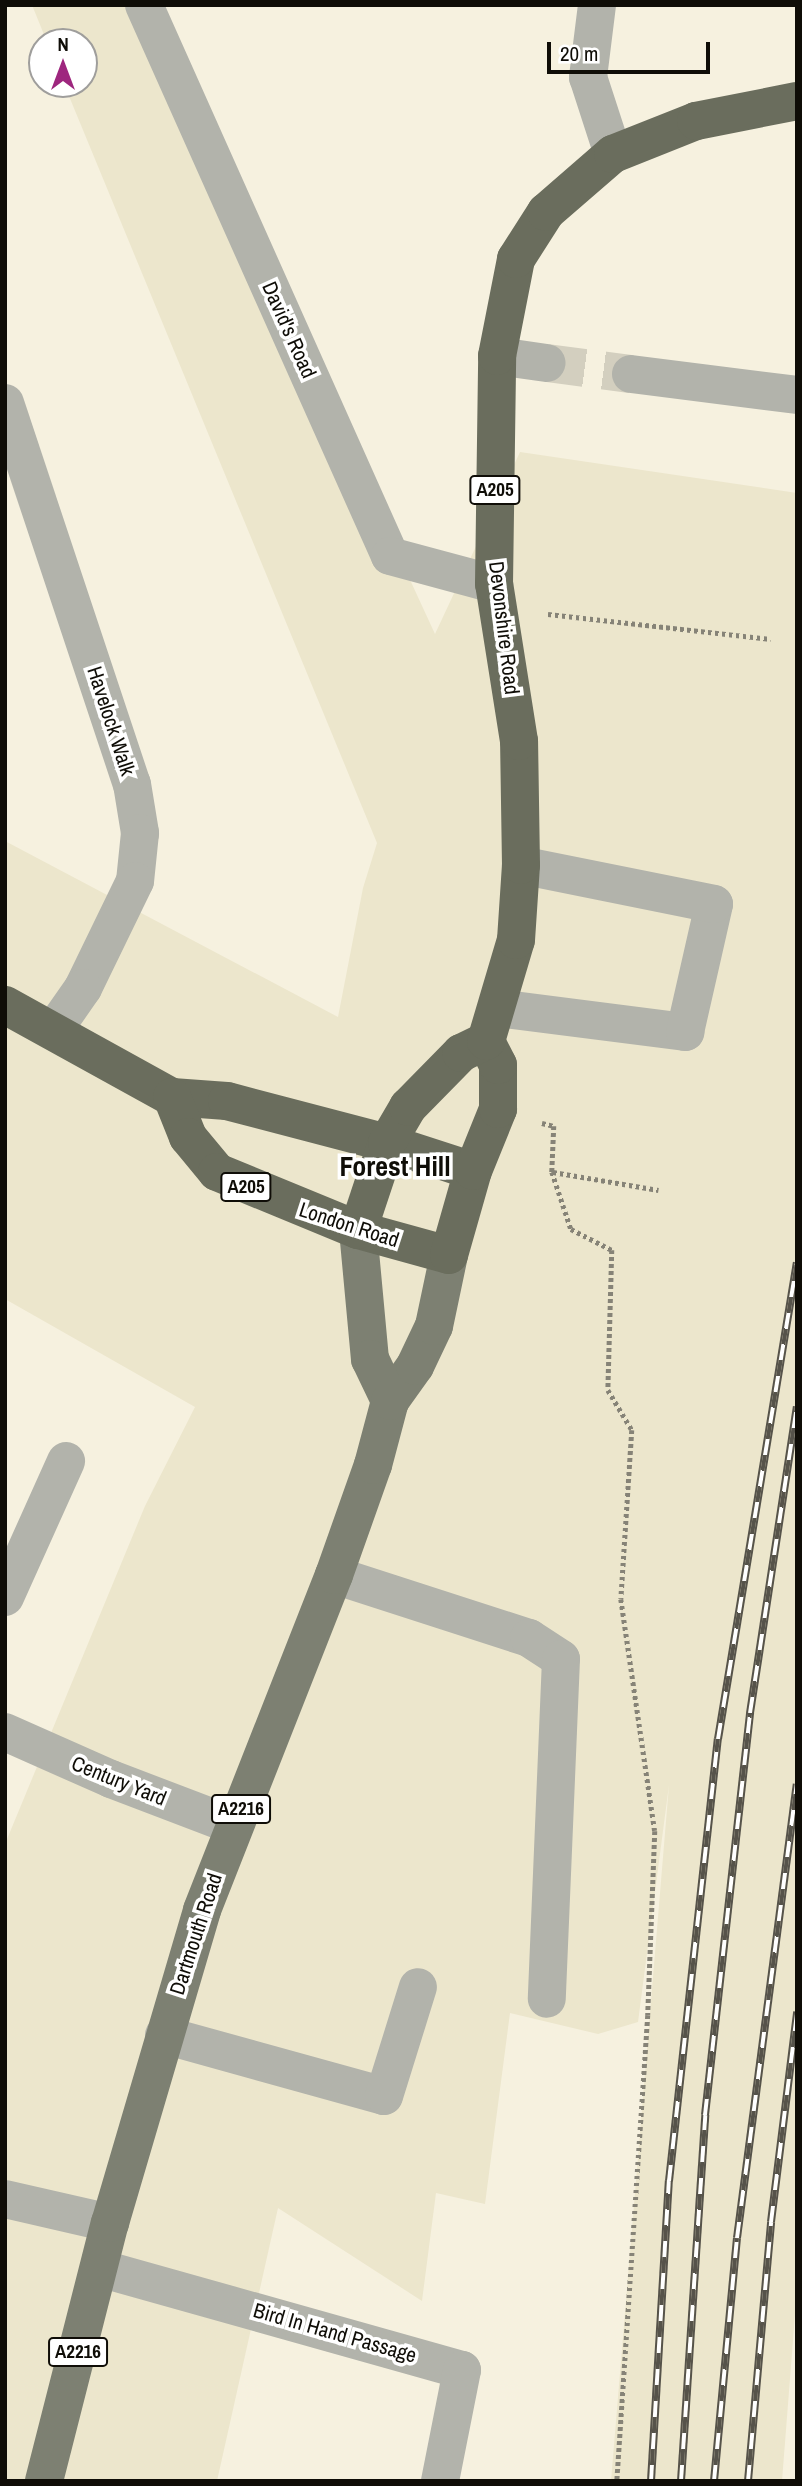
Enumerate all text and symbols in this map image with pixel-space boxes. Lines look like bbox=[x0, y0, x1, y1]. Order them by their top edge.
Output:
north arrow bbox=[28, 28, 98, 98]
scale bar bbox=[550, 28, 713, 72]
text: N bbox=[57, 31, 69, 57]
text: 20 m bbox=[560, 39, 598, 68]
street label: David's Road bbox=[257, 278, 321, 382]
road number: A205 bbox=[469, 475, 521, 505]
street label: Devonshire Road bbox=[483, 560, 525, 696]
street label: Havelock Walk bbox=[82, 663, 140, 779]
district label: Forest Hill bbox=[339, 1149, 451, 1183]
road number: A205 bbox=[220, 1172, 272, 1203]
street label: London Road bbox=[296, 1197, 402, 1253]
street label: Century Yard bbox=[68, 1751, 170, 1811]
road number: A2216 bbox=[210, 1794, 272, 1825]
street label: Dartmouth Road bbox=[164, 1870, 228, 1998]
street label: Bird In Hand Passage bbox=[251, 2298, 419, 2368]
road number: A2216 bbox=[46, 2336, 110, 2368]

